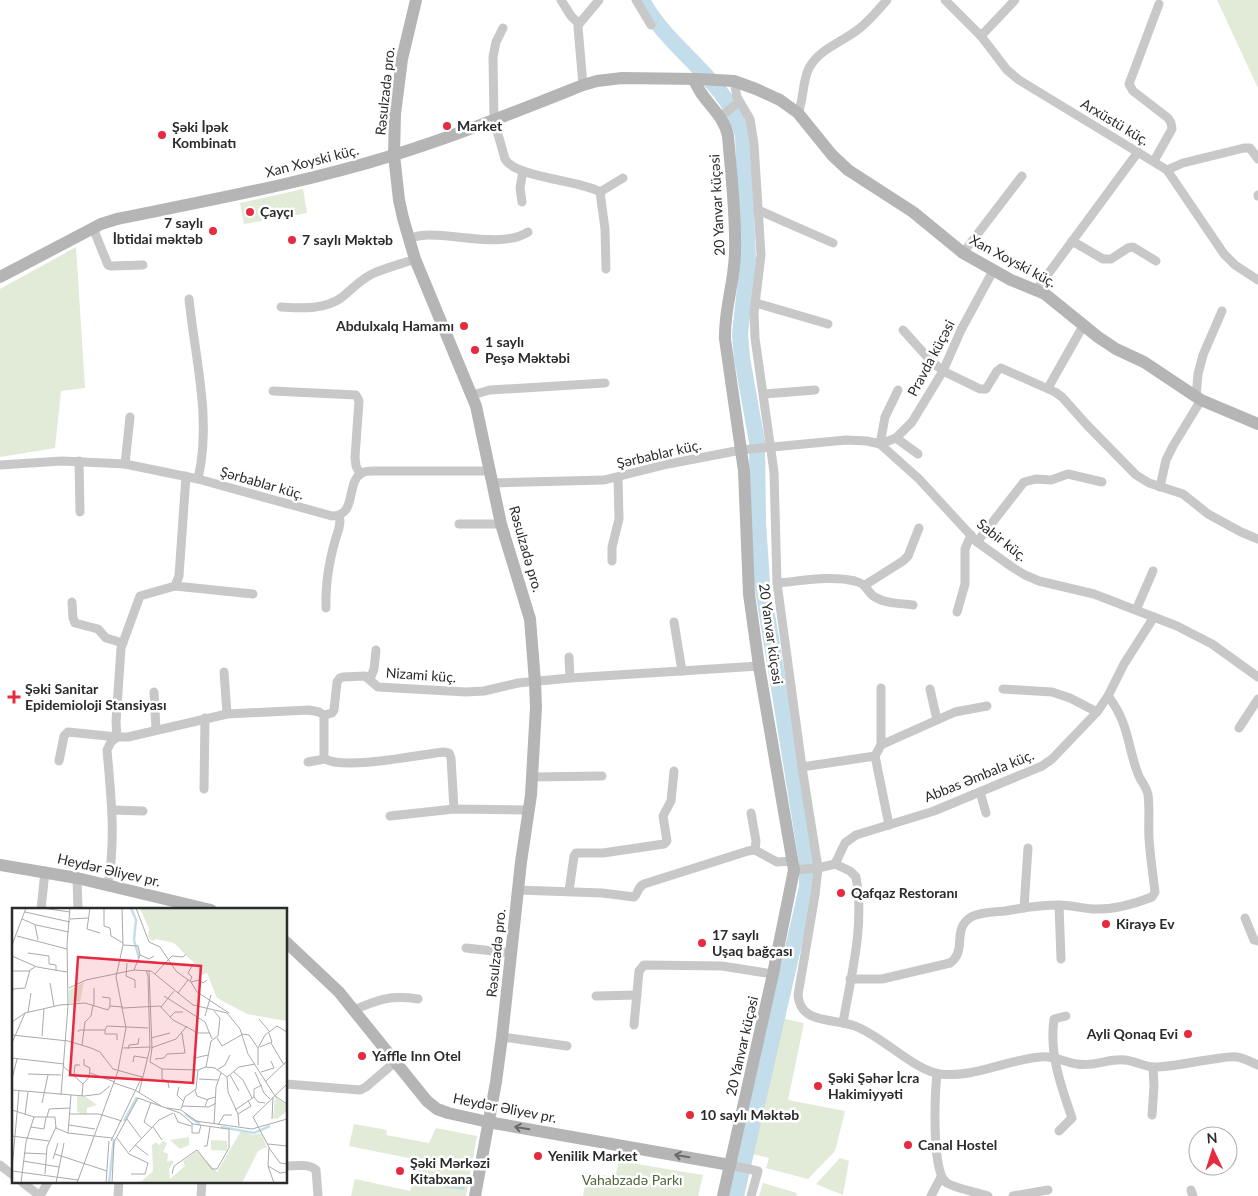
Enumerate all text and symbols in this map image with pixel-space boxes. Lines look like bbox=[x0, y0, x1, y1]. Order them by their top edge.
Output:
street label: Rəsulzadə pro. bbox=[371, 46, 398, 136]
street label: Arxüstü küç. bbox=[1078, 95, 1153, 149]
place label: Market bbox=[457, 117, 503, 134]
place label: Şəki İpək Kombinatı bbox=[172, 118, 236, 151]
marker: Market bbox=[441, 120, 453, 132]
marker: Şəki İpək Kombinatı bbox=[156, 129, 168, 141]
street label: Xan Xoyski küç. bbox=[263, 141, 360, 180]
street label: 20 Yanvar küçəsi bbox=[705, 154, 728, 256]
place label: Çayçı bbox=[260, 203, 294, 220]
marker: Çayçı bbox=[244, 206, 256, 218]
place label: 7 saylı İbtidai məktəb bbox=[113, 214, 203, 247]
marker: 7 saylı İbtidai məktəb bbox=[207, 225, 219, 237]
place label: 7 saylı Məktəb bbox=[302, 231, 393, 248]
street label: Xan Xoyski küç. bbox=[967, 231, 1059, 291]
marker: 7 saylı Məktəb bbox=[286, 234, 298, 246]
place label: Abdulxalq Hamamı bbox=[335, 317, 454, 334]
street label: Pravda küçəsi bbox=[903, 317, 958, 399]
marker: Abdulxalq Hamamı bbox=[458, 320, 470, 332]
place label: 1 saylı Peşə Məktəbi bbox=[485, 333, 570, 366]
marker: 1 saylı Peşə Məktəbi bbox=[469, 344, 481, 356]
street label: Şərbablar küç. bbox=[615, 436, 703, 471]
street label: Şərbablar küç. bbox=[218, 462, 306, 503]
street label: Rəsulzadə pro. bbox=[506, 504, 547, 594]
street label: Sabir küç. bbox=[974, 515, 1031, 564]
street label: 20 Yanvar küçəsi bbox=[756, 582, 787, 686]
street label: Nizami küç. bbox=[385, 664, 457, 685]
place label: Şəki Sanitar Epidemioloji Stansiyası bbox=[25, 680, 167, 713]
marker: Şəki Sanitar Epidemioloji Stansiyası bbox=[7, 690, 21, 704]
street label: Abbas Əmbala küç. bbox=[921, 746, 1036, 805]
street label: Heydər Əliyev pr. bbox=[56, 849, 162, 890]
place label: Qafqaz Restoranı bbox=[851, 884, 958, 901]
marker: Qafqaz Restoranı bbox=[835, 887, 847, 899]
inset map bbox=[12, 908, 288, 1184]
street label: Rəsulzadə pro. bbox=[482, 908, 509, 998]
place label: Kirayə Ev bbox=[1116, 915, 1175, 932]
marker: Kirayə Ev bbox=[1100, 918, 1112, 930]
place label: 17 saylı Uşaq bağçası bbox=[712, 926, 793, 959]
marker: 17 saylı Uşaq bağçası bbox=[696, 937, 708, 949]
street label: 20 Yanvar küçəsi bbox=[722, 994, 761, 1097]
place label: Ayli Qonaq Evi bbox=[1086, 1025, 1178, 1042]
marker: Ayli Qonaq Evi bbox=[1182, 1028, 1194, 1040]
place label: Yaffle Inn Otel bbox=[371, 1047, 461, 1064]
marker: Yaffle Inn Otel bbox=[356, 1050, 368, 1062]
place label: Şəki Şəhər İcra Hakimiyyəti bbox=[828, 1069, 919, 1102]
marker: Şəki Şəhər İcra Hakimiyyəti bbox=[812, 1080, 824, 1092]
street label: Heydər Əliyev pr. bbox=[452, 1089, 558, 1126]
place label: 10 saylı Məktəb bbox=[700, 1106, 799, 1123]
marker: 10 saylı Məktəb bbox=[684, 1109, 696, 1121]
one-way arrow bbox=[514, 1123, 530, 1133]
north arrow bbox=[1188, 1126, 1238, 1176]
text: N bbox=[1206, 1129, 1218, 1146]
place label: Canal Hostel bbox=[918, 1136, 997, 1153]
marker: Canal Hostel bbox=[902, 1139, 914, 1151]
place label: Yenilik Market bbox=[547, 1147, 638, 1164]
marker: Yenilik Market bbox=[532, 1150, 544, 1162]
one-way arrow bbox=[674, 1151, 690, 1161]
place label: Şəki Mərkəzi Kitabxana bbox=[410, 1154, 490, 1187]
marker: Şəki Mərkəzi Kitabxana bbox=[394, 1165, 406, 1177]
park label: Vahabzadə Parkı bbox=[582, 1171, 682, 1188]

